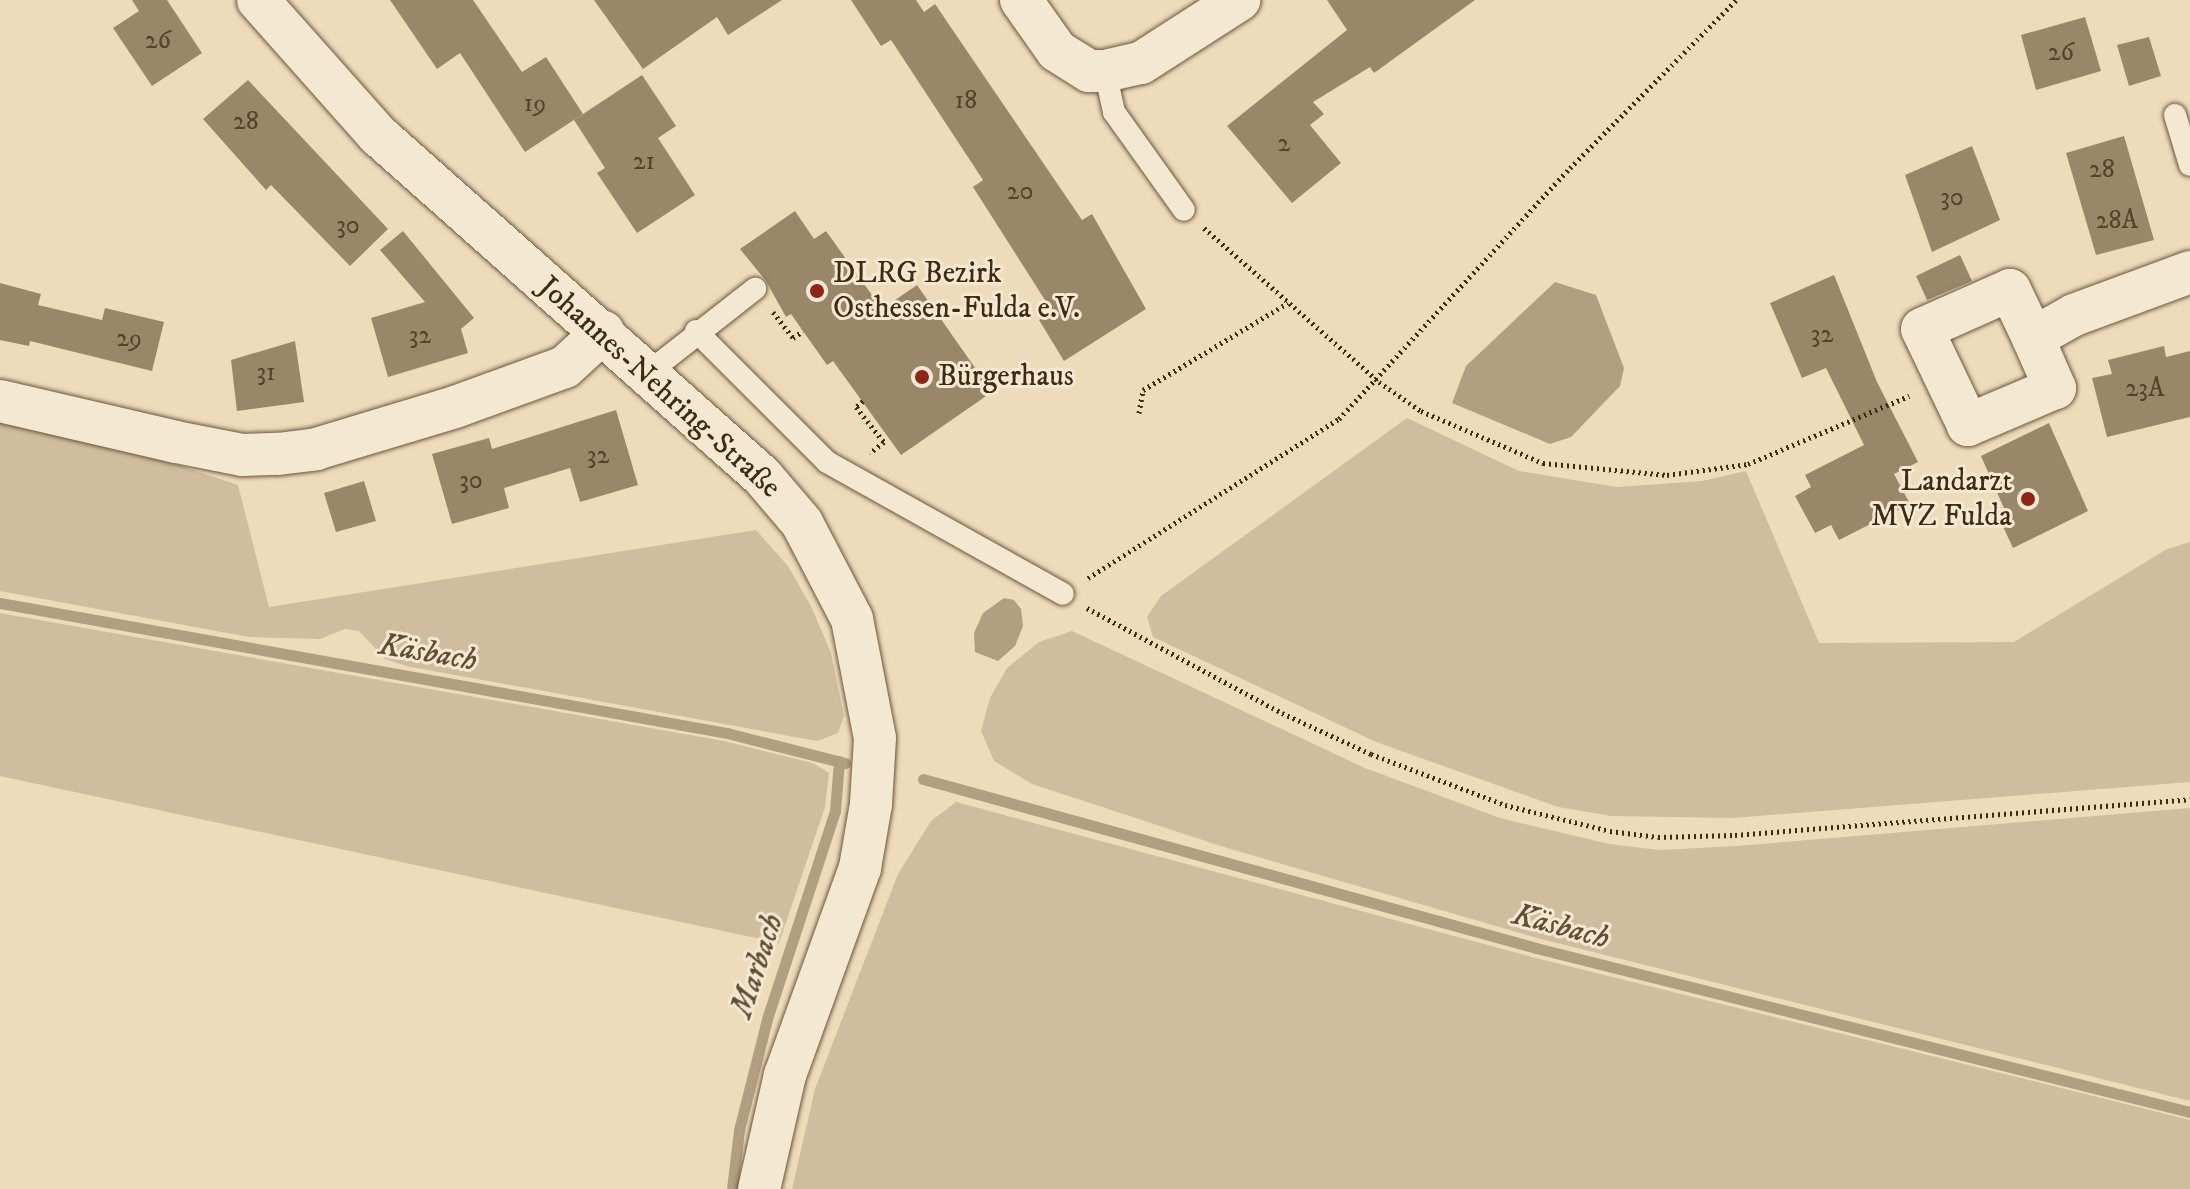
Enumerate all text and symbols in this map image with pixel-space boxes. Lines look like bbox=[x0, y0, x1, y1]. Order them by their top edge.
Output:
house number: 26 bbox=[145, 25, 171, 57]
house number: 26 bbox=[2048, 37, 2074, 69]
house number: 18 bbox=[955, 85, 977, 117]
house number: 19 bbox=[524, 88, 546, 120]
house number: 28 bbox=[233, 106, 259, 138]
house number: 2 bbox=[1278, 128, 1290, 160]
house number: 21 bbox=[633, 146, 655, 178]
house number: 28 bbox=[2089, 154, 2115, 186]
house number: 20 bbox=[1007, 176, 1033, 208]
house number: 30 bbox=[1940, 182, 1964, 214]
house number: 28A bbox=[2096, 205, 2138, 237]
house number: 30 bbox=[336, 210, 360, 242]
place label: DLRG Bezirk Osthessen-Fulda e.V. bbox=[833, 256, 1080, 326]
street label: Johannes-Nehring-Straße bbox=[530, 270, 788, 506]
marker: DLRG Bezirk Osthessen-Fulda e.V. bbox=[808, 282, 826, 300]
house number: 32 bbox=[1811, 319, 1833, 351]
house number: 32 bbox=[409, 320, 431, 352]
house number: 29 bbox=[116, 323, 142, 355]
house number: 31 bbox=[256, 357, 276, 389]
place label: Bürgerhaus bbox=[938, 359, 1074, 395]
marker: Bürgerhaus bbox=[913, 368, 931, 386]
house number: 23A bbox=[2125, 373, 2165, 405]
house number: 32 bbox=[587, 440, 609, 472]
place label: Landarzt MVZ Fulda bbox=[1871, 464, 2012, 534]
house number: 30 bbox=[459, 465, 483, 497]
marker: Landarzt MVZ Fulda bbox=[2019, 490, 2037, 508]
water label: Käsbach bbox=[376, 626, 480, 680]
water label: Käsbach bbox=[1508, 896, 1614, 958]
water label: Marbach bbox=[723, 909, 793, 1023]

